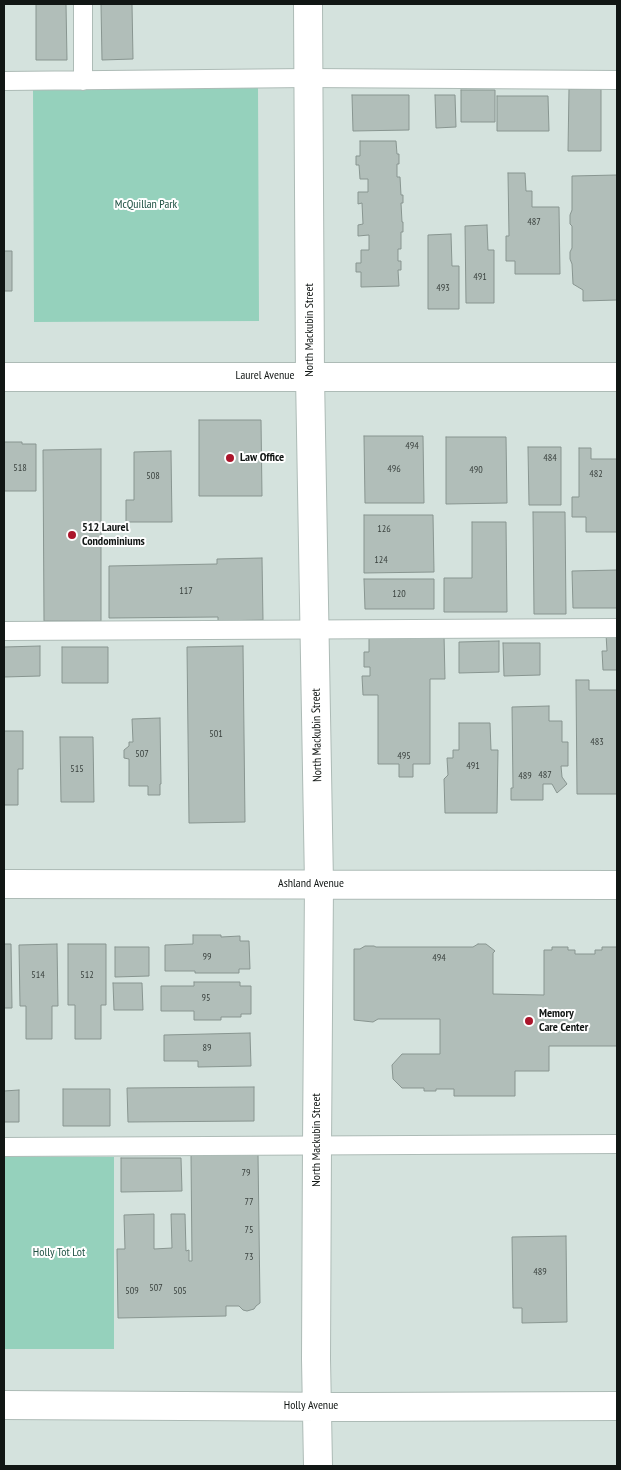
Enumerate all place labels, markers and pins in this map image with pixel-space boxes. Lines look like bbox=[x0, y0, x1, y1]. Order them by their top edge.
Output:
place label: Law Office bbox=[240, 451, 284, 465]
marker: Law Office bbox=[224, 452, 236, 464]
place label: 512 Laurel Condominiums bbox=[82, 521, 145, 549]
marker: 512 Laurel Condominiums bbox=[66, 529, 78, 541]
place label: Memory Care Center bbox=[539, 1007, 588, 1035]
marker: Memory Care Center bbox=[523, 1015, 535, 1027]

